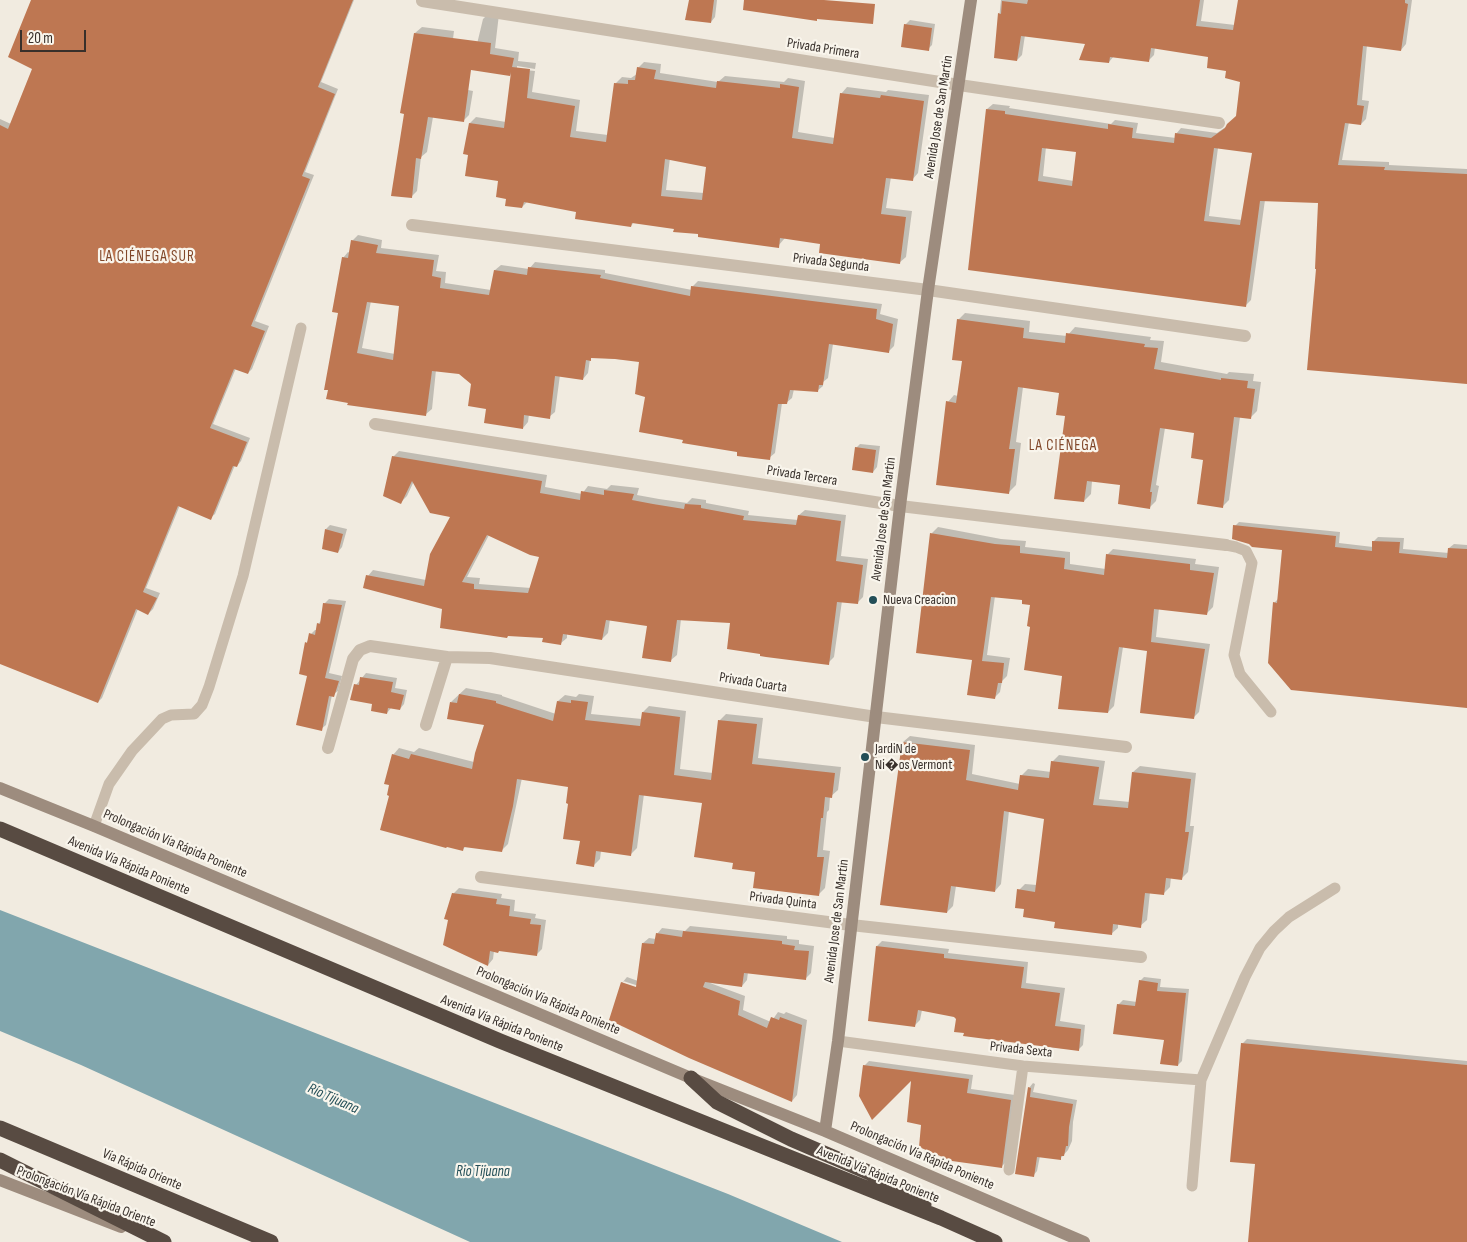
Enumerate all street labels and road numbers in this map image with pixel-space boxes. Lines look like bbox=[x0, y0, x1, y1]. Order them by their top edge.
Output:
street label: Privada Primera bbox=[786, 35, 860, 63]
street label: Avenida Jose de San Martin bbox=[921, 54, 957, 180]
street label: Privada Segunda bbox=[792, 250, 870, 276]
street label: Avenida Jose de San Martin bbox=[868, 456, 900, 582]
street label: Privada Tercera bbox=[766, 462, 838, 490]
street label: Privada Cuarta bbox=[718, 669, 788, 697]
street label: Prolongación Vía Rápida Poniente bbox=[100, 806, 250, 882]
street label: Avenida Vía Rápida Poniente bbox=[66, 833, 192, 899]
street label: Avenida Jose de San Martin bbox=[821, 858, 853, 984]
street label: Privada Quinta bbox=[748, 889, 818, 913]
street label: Prolongación Vía Rápida Poniente bbox=[473, 963, 623, 1039]
street label: Avenida Vía Rápida Poniente bbox=[438, 992, 566, 1056]
street label: Privada Sexta bbox=[989, 1038, 1053, 1062]
street label: Prolongación Vía Rápida Poniente bbox=[847, 1118, 997, 1194]
street label: Avenida Vía Rápida Poniente bbox=[814, 1143, 942, 1207]
street label: Vía Rápida Oriente bbox=[100, 1146, 184, 1194]
street label: Prolongación Vía Rápida Oriente bbox=[14, 1163, 158, 1231]

